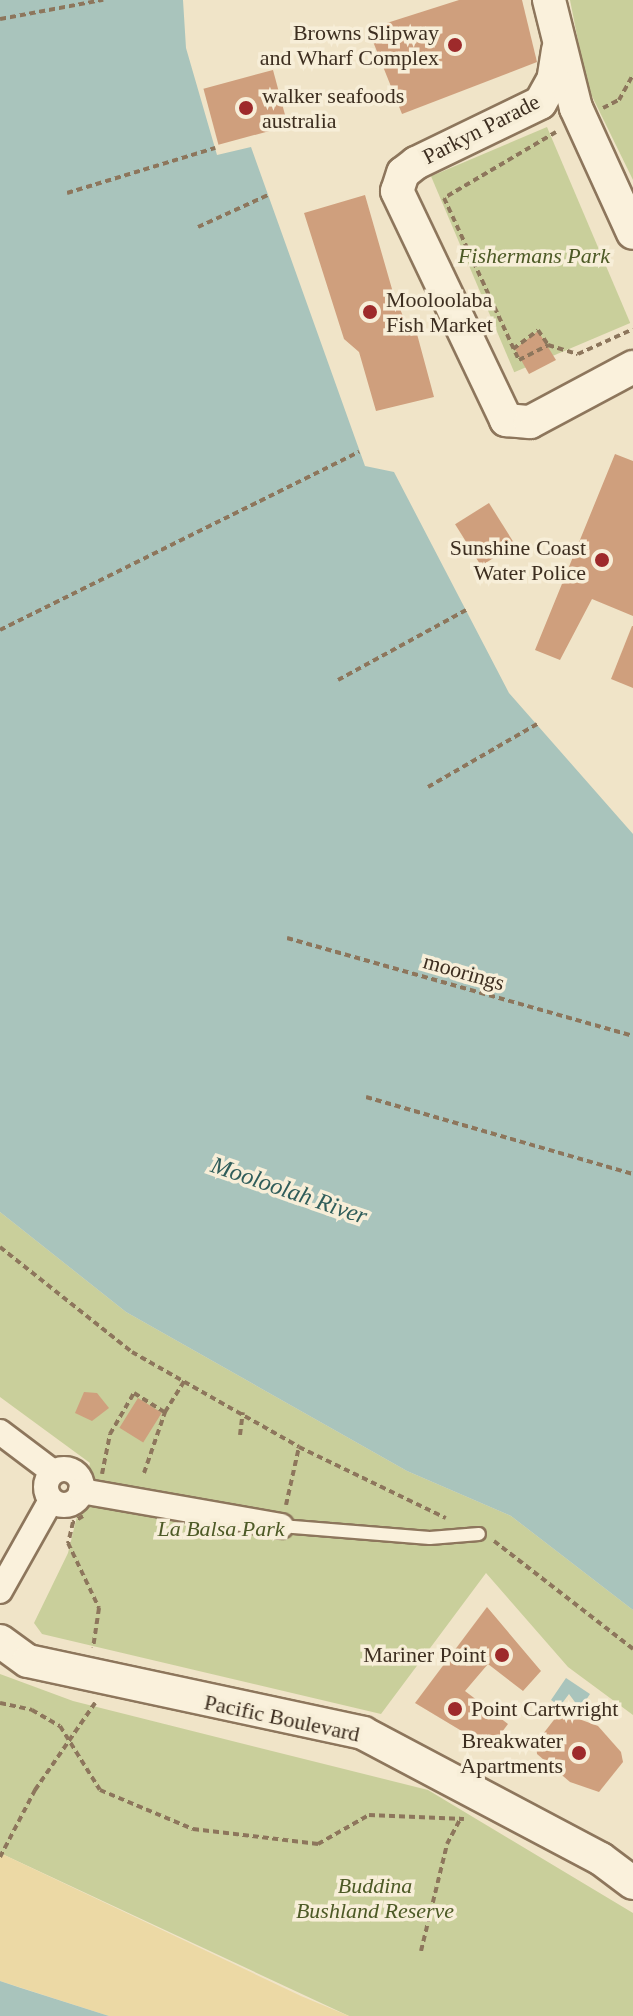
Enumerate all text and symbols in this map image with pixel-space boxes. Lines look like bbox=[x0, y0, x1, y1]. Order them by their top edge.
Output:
place label: Browns Slipway and Wharf Complex bbox=[259, 19, 439, 70]
marker: Browns Slipway and Wharf Complex bbox=[446, 36, 464, 54]
place label: walker seafoods australia bbox=[262, 82, 404, 134]
street label: Parkyn Parade bbox=[418, 88, 544, 170]
marker: walker seafoods australia bbox=[237, 99, 255, 117]
park label: Fishermans Park bbox=[458, 243, 610, 269]
place label: Mooloolaba Fish Market bbox=[386, 286, 493, 338]
marker: Mooloolaba Fish Market bbox=[361, 303, 379, 321]
place label: Sunshine Coast Water Police bbox=[450, 534, 586, 586]
marker: Sunshine Coast Water Police bbox=[593, 551, 611, 569]
street label: moorings bbox=[420, 948, 508, 996]
water label: Mooloolah River bbox=[207, 1151, 371, 1231]
park label: La Balsa Park bbox=[157, 1516, 285, 1542]
place label: Mariner Point bbox=[363, 1642, 486, 1668]
marker: Mariner Point bbox=[493, 1646, 511, 1664]
street label: Pacific Boulevard bbox=[202, 1689, 362, 1747]
place label: Point Cartwright bbox=[471, 1696, 618, 1722]
marker: Point Cartwright bbox=[446, 1700, 464, 1718]
place label: Breakwater Apartments bbox=[460, 1727, 563, 1778]
marker: Breakwater Apartments bbox=[570, 1744, 588, 1762]
park label: Buddina Bushland Reserve bbox=[296, 1872, 454, 1924]

